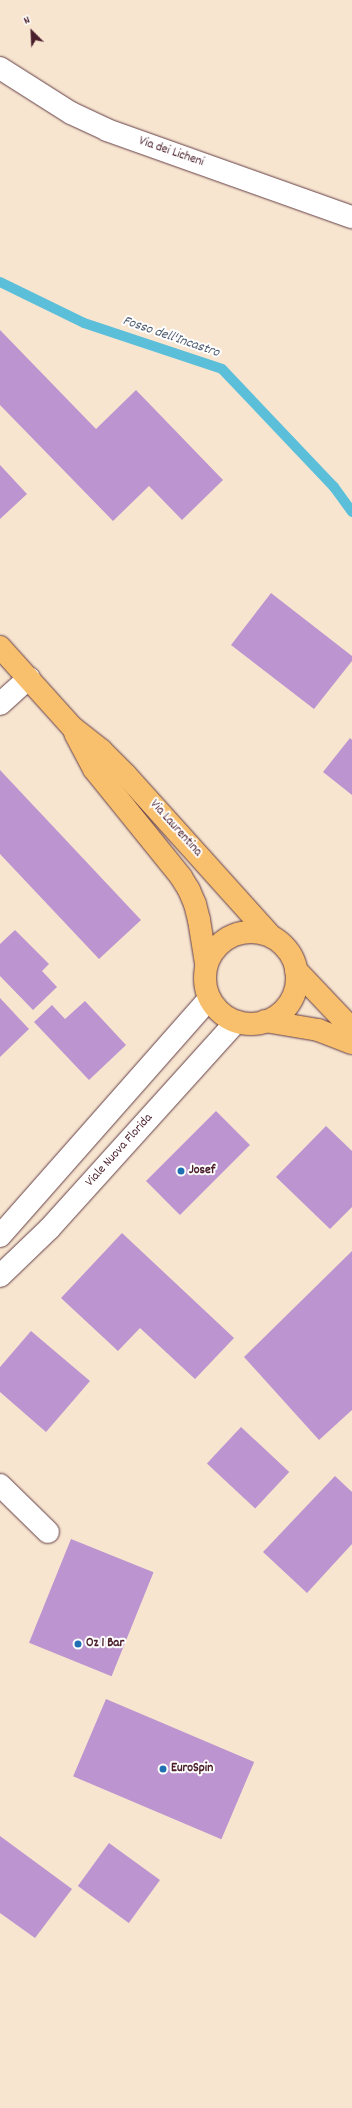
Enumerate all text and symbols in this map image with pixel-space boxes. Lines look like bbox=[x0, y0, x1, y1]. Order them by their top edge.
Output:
north arrow bbox=[12, 12, 52, 52]
text: N bbox=[21, 13, 33, 29]
street label: Via dei Licheni bbox=[136, 135, 206, 171]
water label: Fosso dell'Incastro bbox=[120, 313, 222, 361]
street label: Via Laurentina bbox=[146, 798, 204, 860]
street label: Viale Nuova Florida bbox=[83, 1111, 157, 1191]
place label: Josef bbox=[189, 1163, 215, 1179]
marker: Josef bbox=[176, 1166, 186, 1176]
place label: Oz 1 Bar bbox=[86, 1636, 124, 1652]
marker: Oz 1 Bar bbox=[73, 1639, 83, 1649]
place label: EuroSpin bbox=[171, 1761, 213, 1777]
marker: EuroSpin bbox=[158, 1764, 168, 1774]

